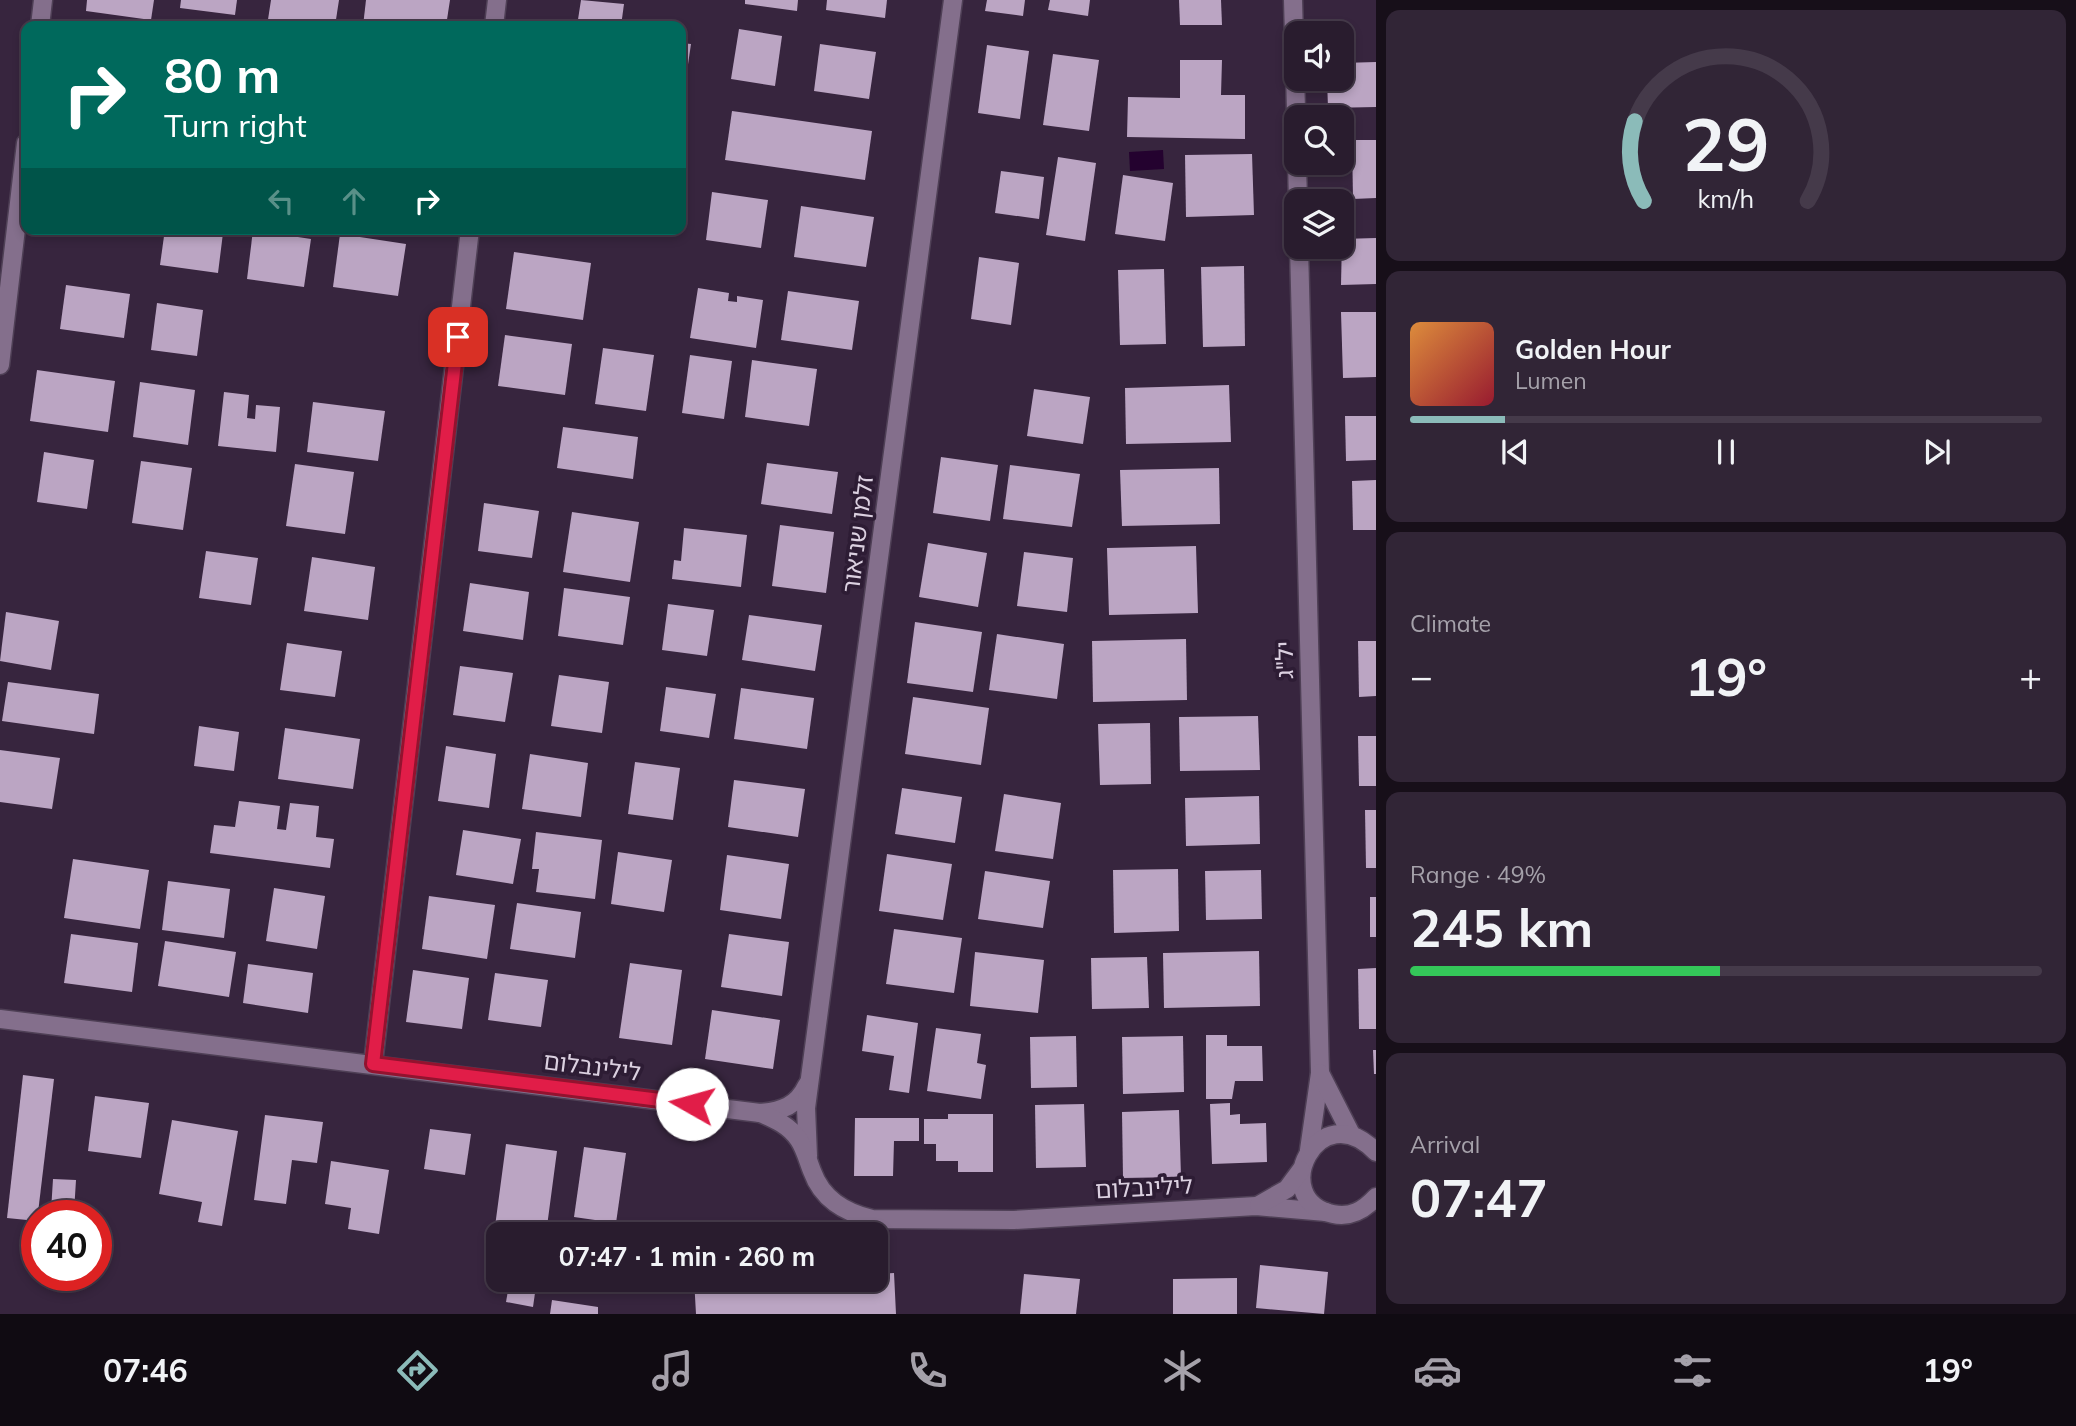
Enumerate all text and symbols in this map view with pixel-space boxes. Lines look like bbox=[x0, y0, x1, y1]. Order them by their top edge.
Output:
map controls bbox=[1284, 21, 1354, 259]
button: sound bbox=[1284, 21, 1354, 91]
text: 80 m bbox=[164, 44, 280, 105]
icon: right bbox=[49, 49, 140, 140]
text: 29 bbox=[1682, 99, 1770, 190]
text: Turn right bbox=[164, 105, 307, 145]
button: search bbox=[1284, 105, 1354, 175]
icon: left bbox=[262, 182, 300, 220]
icon: ahead bbox=[335, 182, 373, 220]
icon: right bbox=[408, 182, 446, 220]
text: km/h bbox=[1698, 183, 1754, 214]
button: layers bbox=[1284, 189, 1354, 259]
pin bbox=[428, 307, 488, 367]
icon: arrive bbox=[439, 318, 477, 356]
text: Golden Hour bbox=[1515, 333, 1671, 366]
text: Lumen bbox=[1515, 366, 1587, 395]
icon: previous bbox=[1496, 433, 1534, 471]
icon: pause bbox=[1707, 433, 1745, 471]
icon: next bbox=[1918, 433, 1956, 471]
street label: זלמן שניאור bbox=[835, 473, 879, 595]
text: Climate bbox=[1410, 609, 1491, 638]
street label: יל"ג bbox=[1269, 641, 1299, 679]
text: 19° bbox=[1685, 644, 1767, 709]
text: − bbox=[1410, 652, 1433, 700]
text: + bbox=[2019, 652, 2042, 700]
text: Range · 49% bbox=[1410, 860, 1546, 889]
text: 245 km bbox=[1410, 895, 1593, 960]
street label: לילינבלום bbox=[542, 1045, 643, 1087]
position arrow bbox=[655, 1067, 729, 1141]
text: Arrival bbox=[1410, 1130, 1480, 1159]
text: 07:47 bbox=[1410, 1165, 1548, 1230]
street label: לילינבלום bbox=[1094, 1169, 1194, 1205]
speed limit sign: 40 bbox=[21, 1200, 112, 1291]
text: 07:47 · 1 min · 260 m bbox=[559, 1240, 815, 1273]
icon: directions bbox=[393, 1346, 442, 1395]
icon: music bbox=[648, 1346, 697, 1395]
icon: phone bbox=[903, 1346, 952, 1395]
icon: climate bbox=[1158, 1346, 1207, 1395]
icon: car bbox=[1413, 1346, 1462, 1395]
icon: filters bbox=[1668, 1346, 1717, 1395]
text: 07:46 bbox=[103, 1350, 188, 1390]
text: 19° bbox=[1922, 1350, 1973, 1390]

